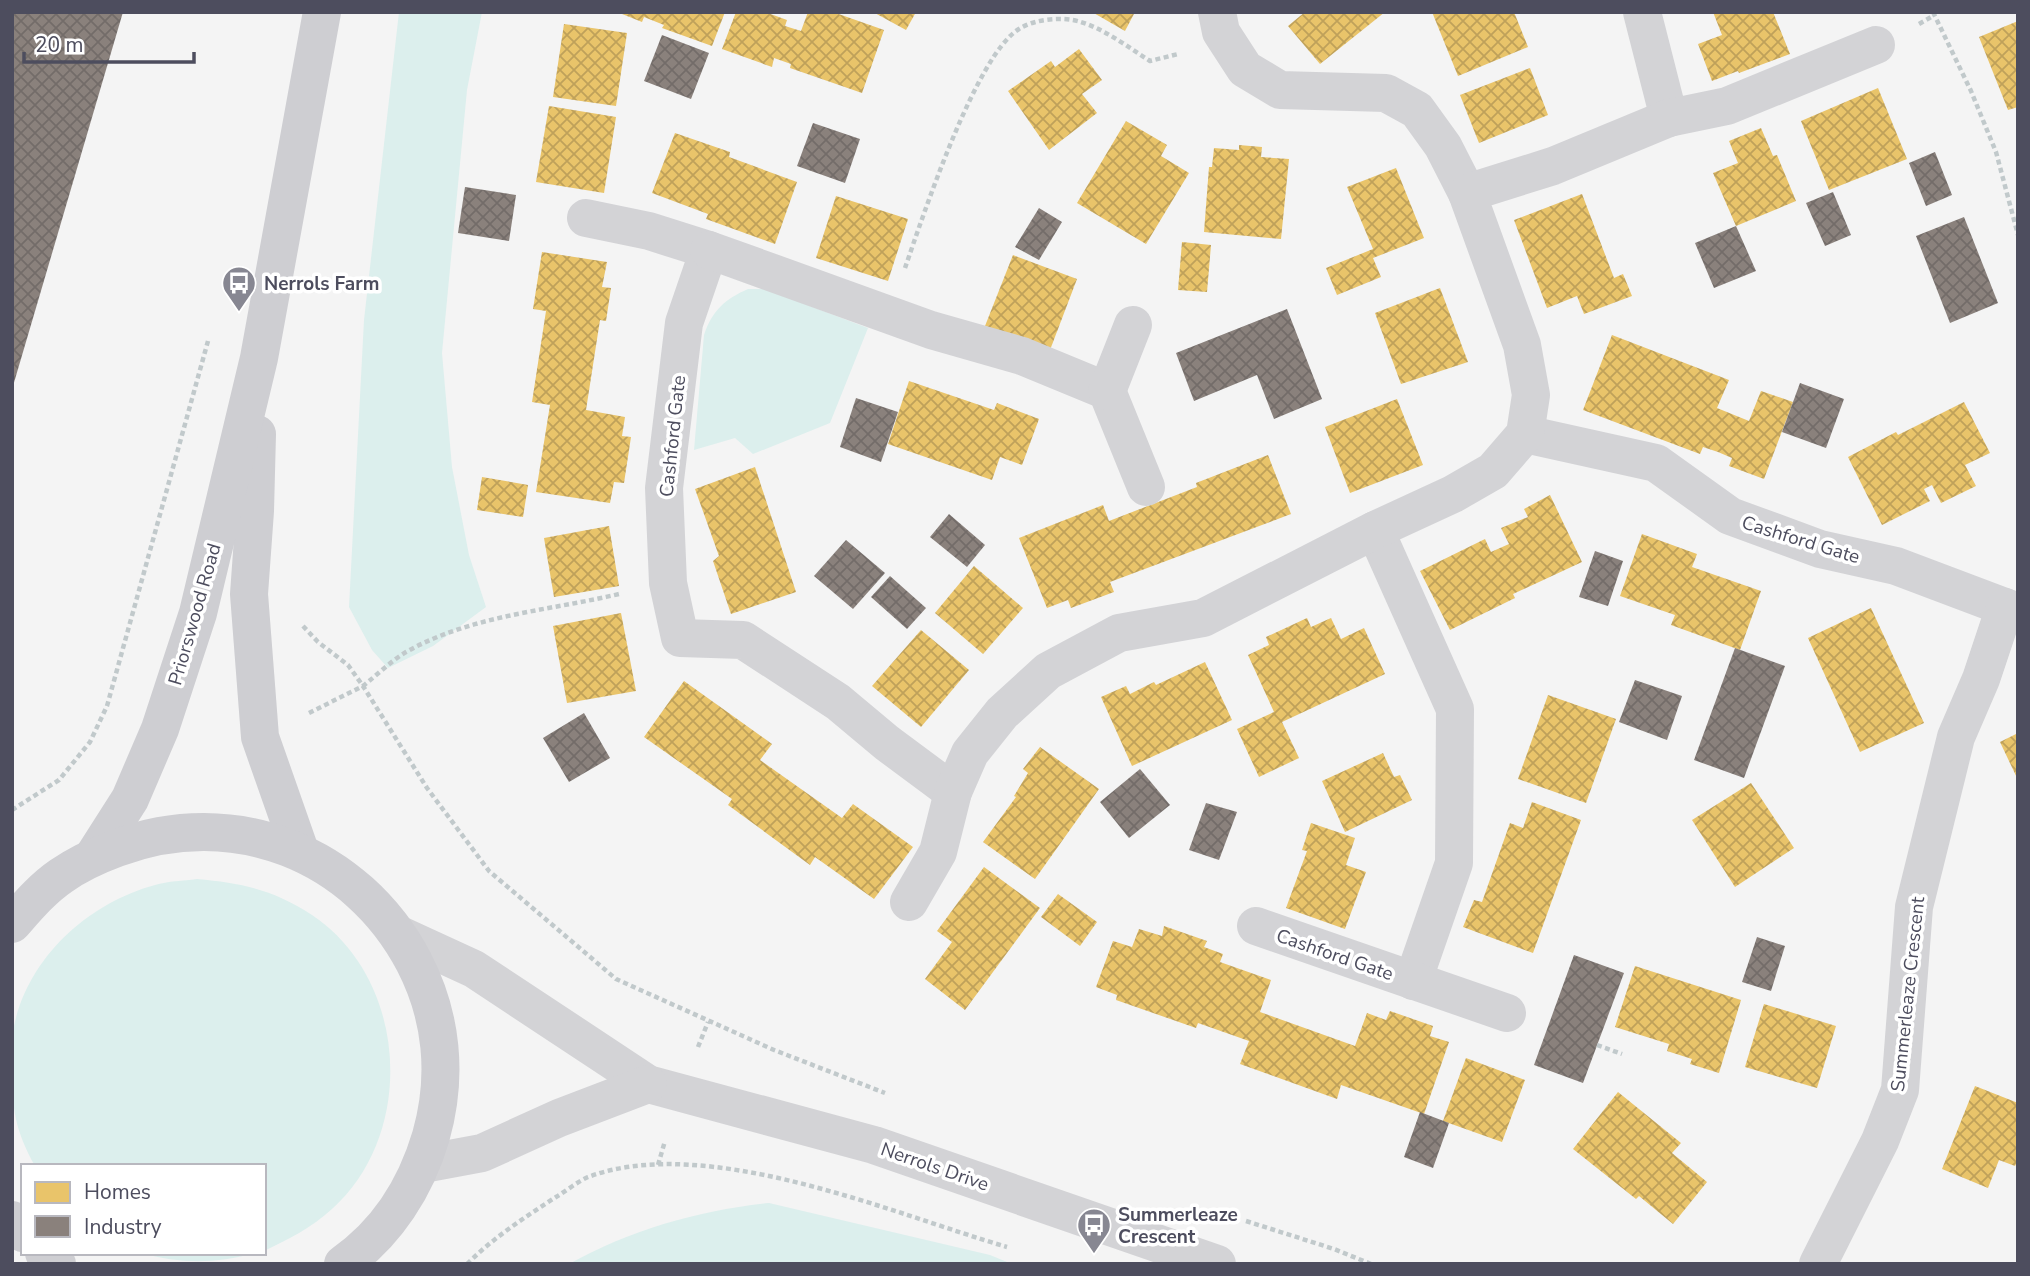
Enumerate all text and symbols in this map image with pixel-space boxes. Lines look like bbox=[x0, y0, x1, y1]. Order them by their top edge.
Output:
scale bar bbox=[24, 21, 194, 65]
text: 20 m bbox=[35, 31, 84, 59]
bus stop icon: Nerrols Farm bbox=[220, 264, 258, 313]
place label: Nerrols Farm bbox=[264, 271, 379, 297]
street label: Cashford Gate bbox=[654, 374, 692, 498]
street label: Cashford Gate bbox=[1738, 510, 1863, 570]
street label: Priorswood Road bbox=[162, 540, 228, 688]
street label: Summerleaze Crescent bbox=[1885, 895, 1931, 1093]
street label: Cashford Gate bbox=[1273, 923, 1397, 987]
street label: Nerrols Drive bbox=[877, 1136, 992, 1198]
legend bbox=[21, 1164, 266, 1255]
text: Homes bbox=[84, 1178, 151, 1206]
place label: Summerleaze Crescent bbox=[1118, 1202, 1238, 1250]
bus stop icon: Summerleaze Crescent bbox=[1075, 1206, 1113, 1255]
text: Industry bbox=[84, 1213, 162, 1241]

